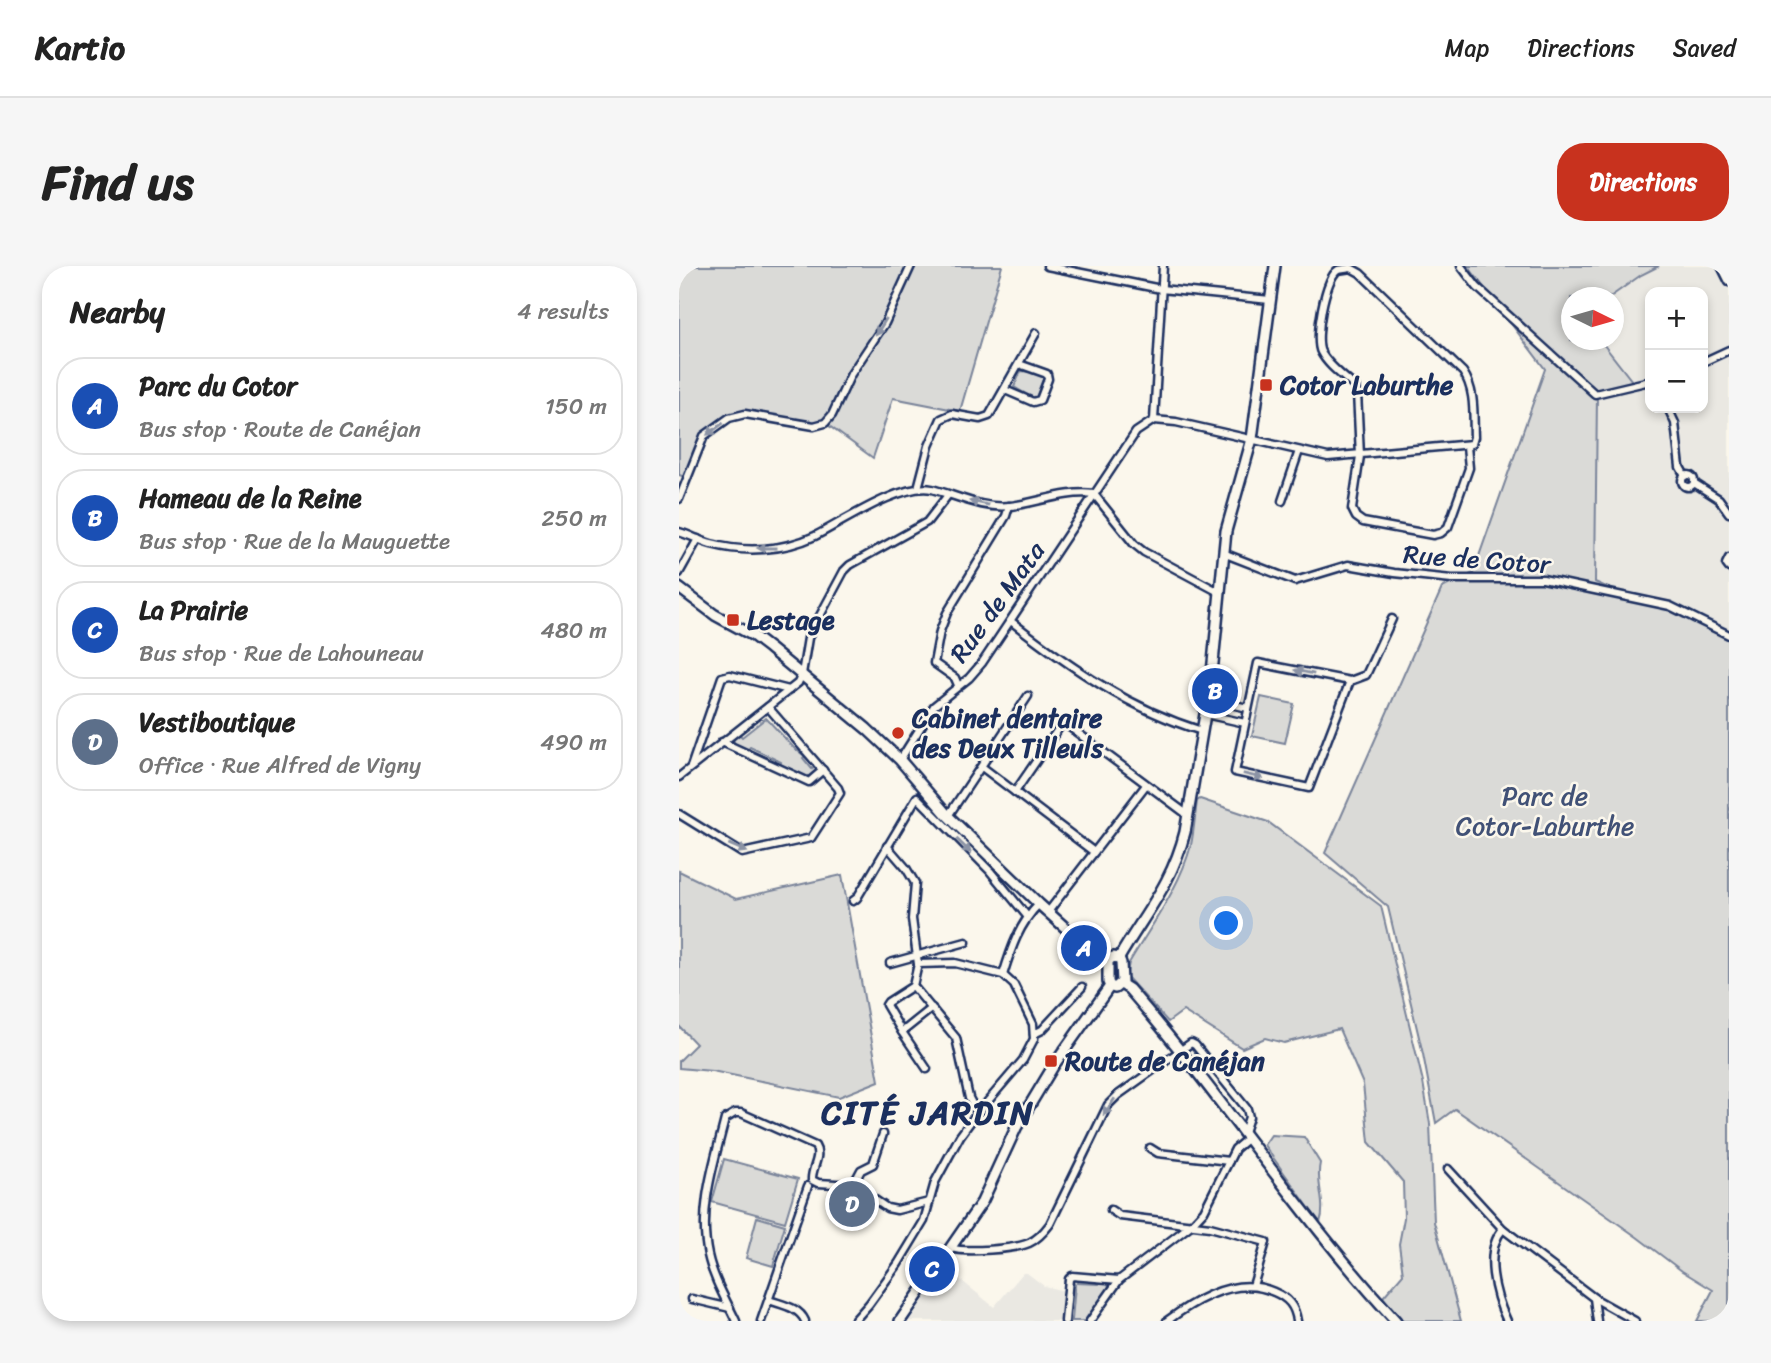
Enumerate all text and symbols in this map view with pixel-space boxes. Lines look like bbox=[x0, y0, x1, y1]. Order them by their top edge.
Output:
text: Kartio bbox=[35, 19, 125, 77]
text: Map bbox=[1445, 27, 1489, 69]
text: Directions bbox=[1527, 27, 1635, 69]
text: Saved bbox=[1673, 27, 1736, 69]
text: Find us bbox=[42, 139, 194, 226]
button: Directions bbox=[1557, 143, 1729, 221]
text: Nearby bbox=[70, 285, 165, 339]
north arrow bbox=[1561, 287, 1624, 350]
map controls bbox=[1645, 287, 1708, 413]
button: + bbox=[1645, 287, 1708, 350]
text: 4 results bbox=[517, 291, 609, 332]
one-way arrow bbox=[875, 318, 888, 337]
button: − bbox=[1645, 350, 1708, 413]
place label: Cotor Laburthe bbox=[1279, 362, 1454, 408]
text: Parc du Cotor bbox=[139, 363, 297, 409]
marker: Cotor Laburthe bbox=[1258, 377, 1274, 393]
text: A bbox=[87, 386, 103, 427]
text: 150 m bbox=[545, 386, 607, 427]
text: Bus stop · Route de Canéjan bbox=[139, 409, 421, 450]
one-way arrow bbox=[706, 422, 724, 436]
text: Hameau de la Reine bbox=[139, 475, 361, 521]
one-way arrow bbox=[968, 497, 990, 508]
text: B bbox=[88, 498, 102, 539]
text: 250 m bbox=[541, 498, 607, 539]
text: Bus stop · Rue de la Mauguette bbox=[139, 521, 450, 562]
street label: Rue de Mata bbox=[937, 530, 1058, 673]
street label: Rue de Cotor bbox=[1402, 531, 1554, 587]
one-way arrow bbox=[756, 542, 778, 554]
text: La Prairie bbox=[139, 587, 248, 633]
place label: Lestage bbox=[747, 597, 835, 643]
text: C bbox=[88, 610, 102, 651]
text: 480 m bbox=[541, 610, 607, 651]
marker: Lestage bbox=[725, 612, 741, 628]
text: Bus stop · Rue de Lahouneau bbox=[139, 633, 424, 674]
pin: B bbox=[1192, 665, 1238, 717]
one-way arrow bbox=[1293, 667, 1315, 678]
place label: Cabinet dentaire des Deux Tilleuls bbox=[911, 695, 1104, 771]
text: Vestiboutique bbox=[139, 699, 295, 745]
text: D bbox=[88, 722, 102, 763]
text: 490 m bbox=[540, 722, 607, 763]
marker: Cabinet dentaire des Deux Tilleuls bbox=[890, 725, 906, 741]
text: Office · Rue Alfred de Vigny bbox=[139, 745, 421, 786]
one-way arrow bbox=[1242, 770, 1264, 781]
park label: Parc de Cotor-Laburthe bbox=[1456, 773, 1634, 849]
one-way arrow bbox=[955, 837, 972, 853]
one-way arrow bbox=[728, 842, 748, 854]
your location bbox=[1209, 906, 1243, 940]
pin: A bbox=[1061, 922, 1107, 974]
place label: Route de Canéjan bbox=[1064, 1038, 1265, 1084]
marker: Route de Canéjan bbox=[1043, 1053, 1059, 1069]
district label: CITÉ JARDIN bbox=[820, 1084, 1035, 1142]
one-way arrow bbox=[1102, 1097, 1115, 1117]
pin: D bbox=[829, 1178, 875, 1230]
pin: C bbox=[909, 1243, 955, 1295]

